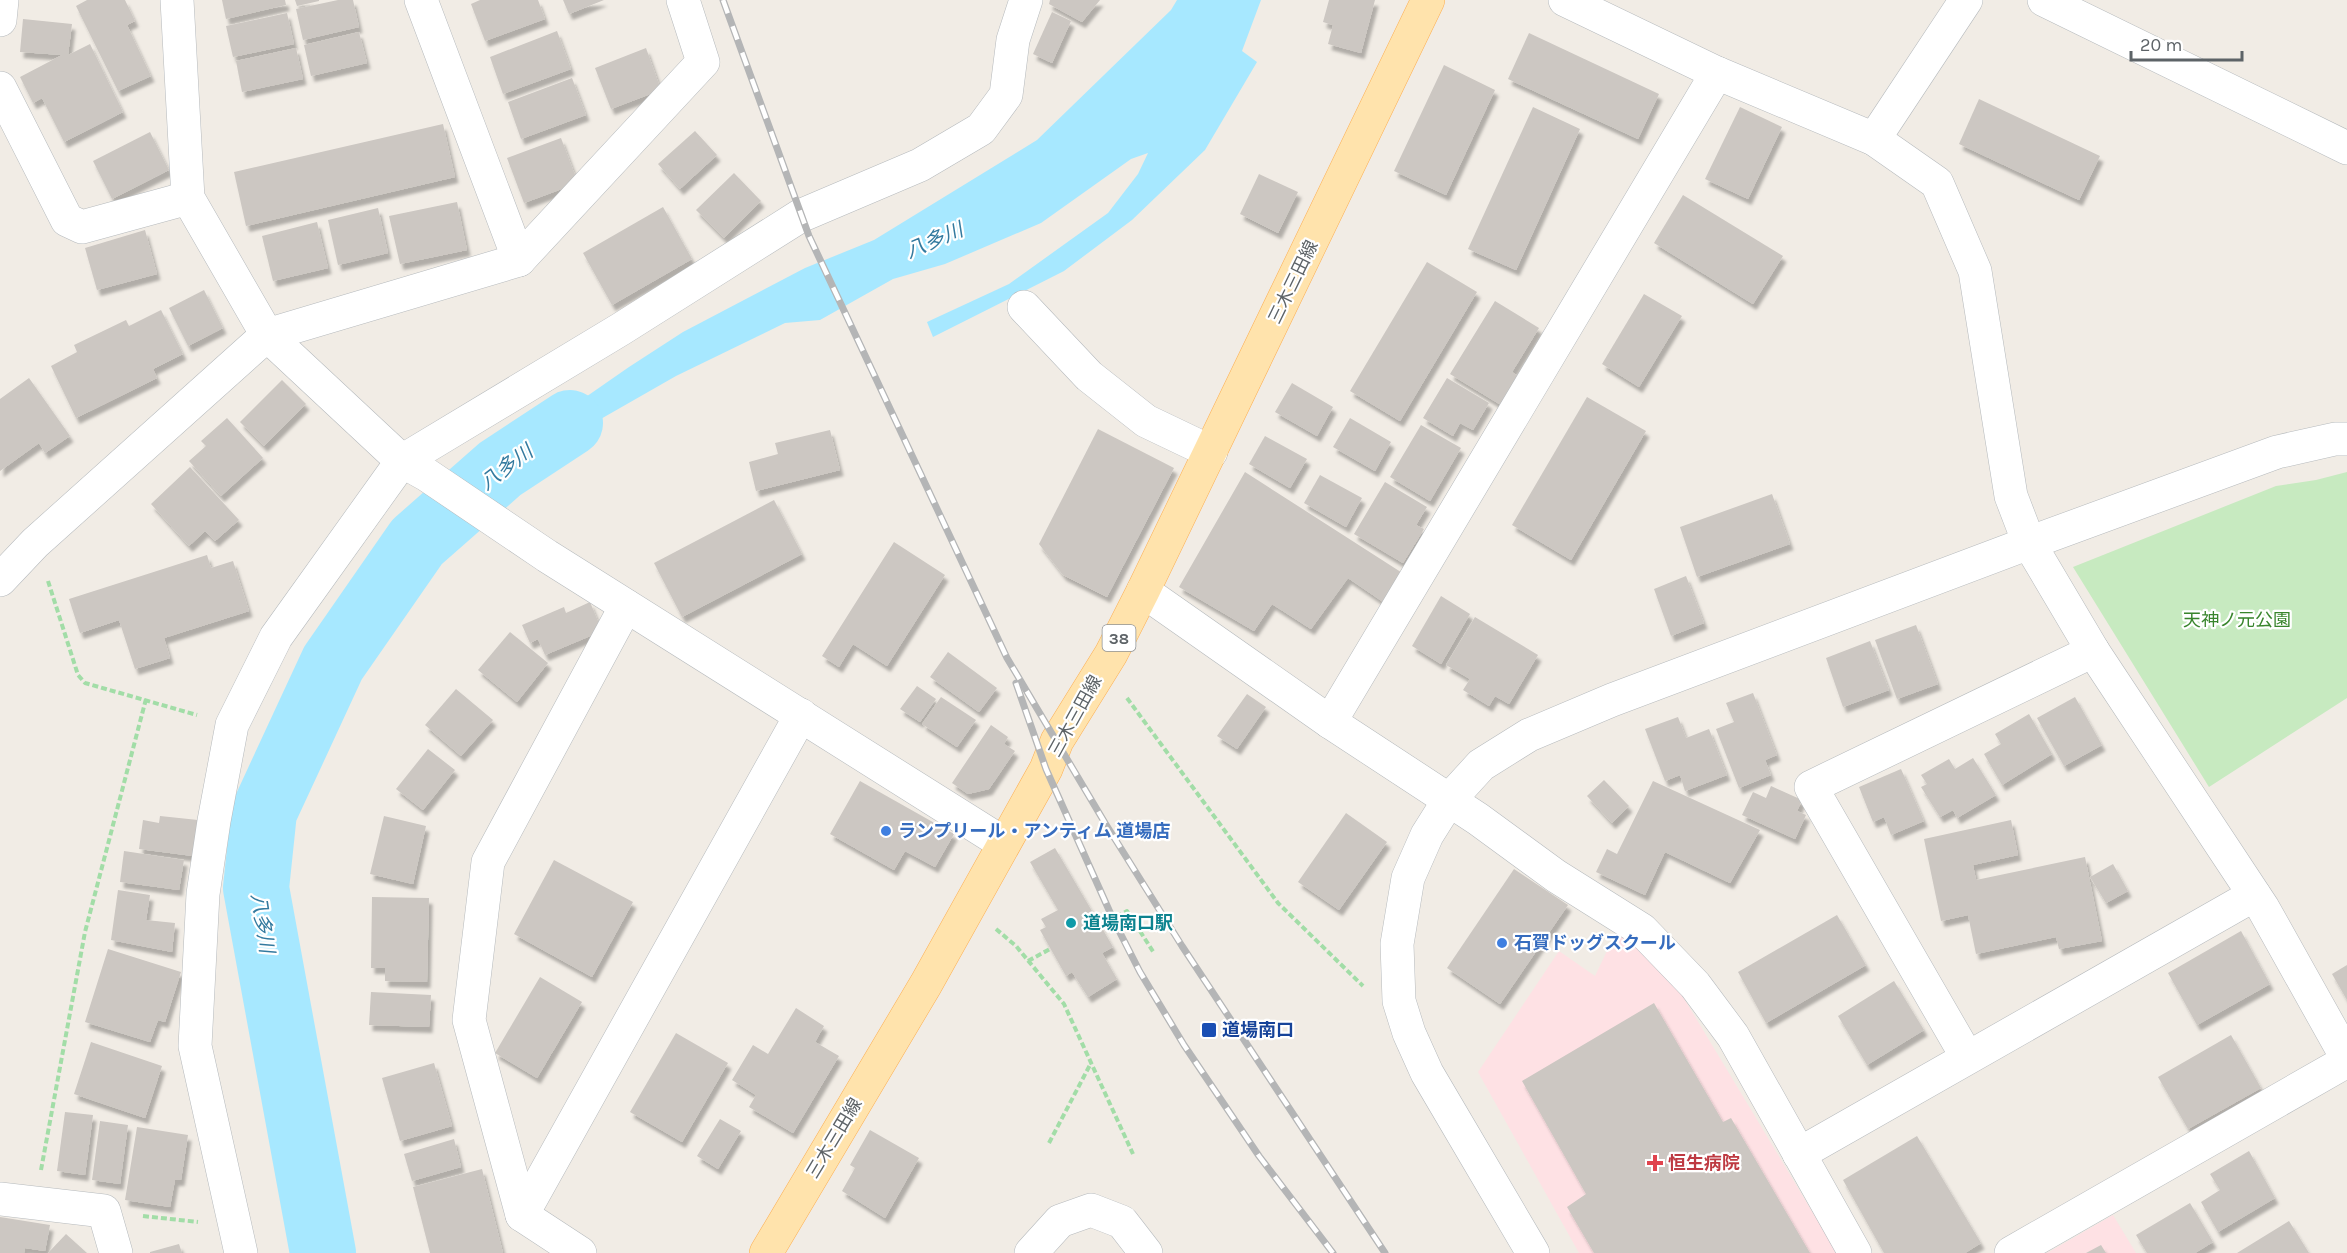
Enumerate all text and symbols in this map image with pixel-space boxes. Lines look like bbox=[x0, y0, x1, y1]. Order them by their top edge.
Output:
scale bar bbox=[2131, 24, 2242, 62]
text: 20 m bbox=[2140, 34, 2182, 56]
water label: 八多川 bbox=[902, 217, 968, 263]
street label: 三木三田線 bbox=[1263, 237, 1323, 327]
water label: 八多川 bbox=[475, 439, 539, 495]
park label: 天神ノ元公園 bbox=[2183, 609, 2291, 631]
road number: 38 bbox=[1102, 625, 1136, 651]
street label: 三木三田線 bbox=[1044, 671, 1106, 761]
place label: ランプリール・アンティム 道場店 bbox=[898, 820, 1170, 842]
marker: ランプリール・アンティム 道場店 bbox=[879, 824, 893, 838]
water label: 八多川 bbox=[246, 892, 279, 956]
place label: 道場南口駅 bbox=[1083, 912, 1173, 934]
marker: 道場南口駅 bbox=[1064, 916, 1078, 930]
place label: 石賀ドッグスクール bbox=[1514, 932, 1676, 954]
marker: 石賀ドッグスクール bbox=[1495, 936, 1509, 950]
place label: 道場南口 bbox=[1222, 1019, 1294, 1041]
marker: 道場南口 bbox=[1200, 1021, 1218, 1039]
street label: 三木三田線 bbox=[801, 1094, 867, 1182]
place label: 恒生病院 bbox=[1668, 1152, 1740, 1174]
marker: 恒生病院 bbox=[1646, 1154, 1664, 1172]

